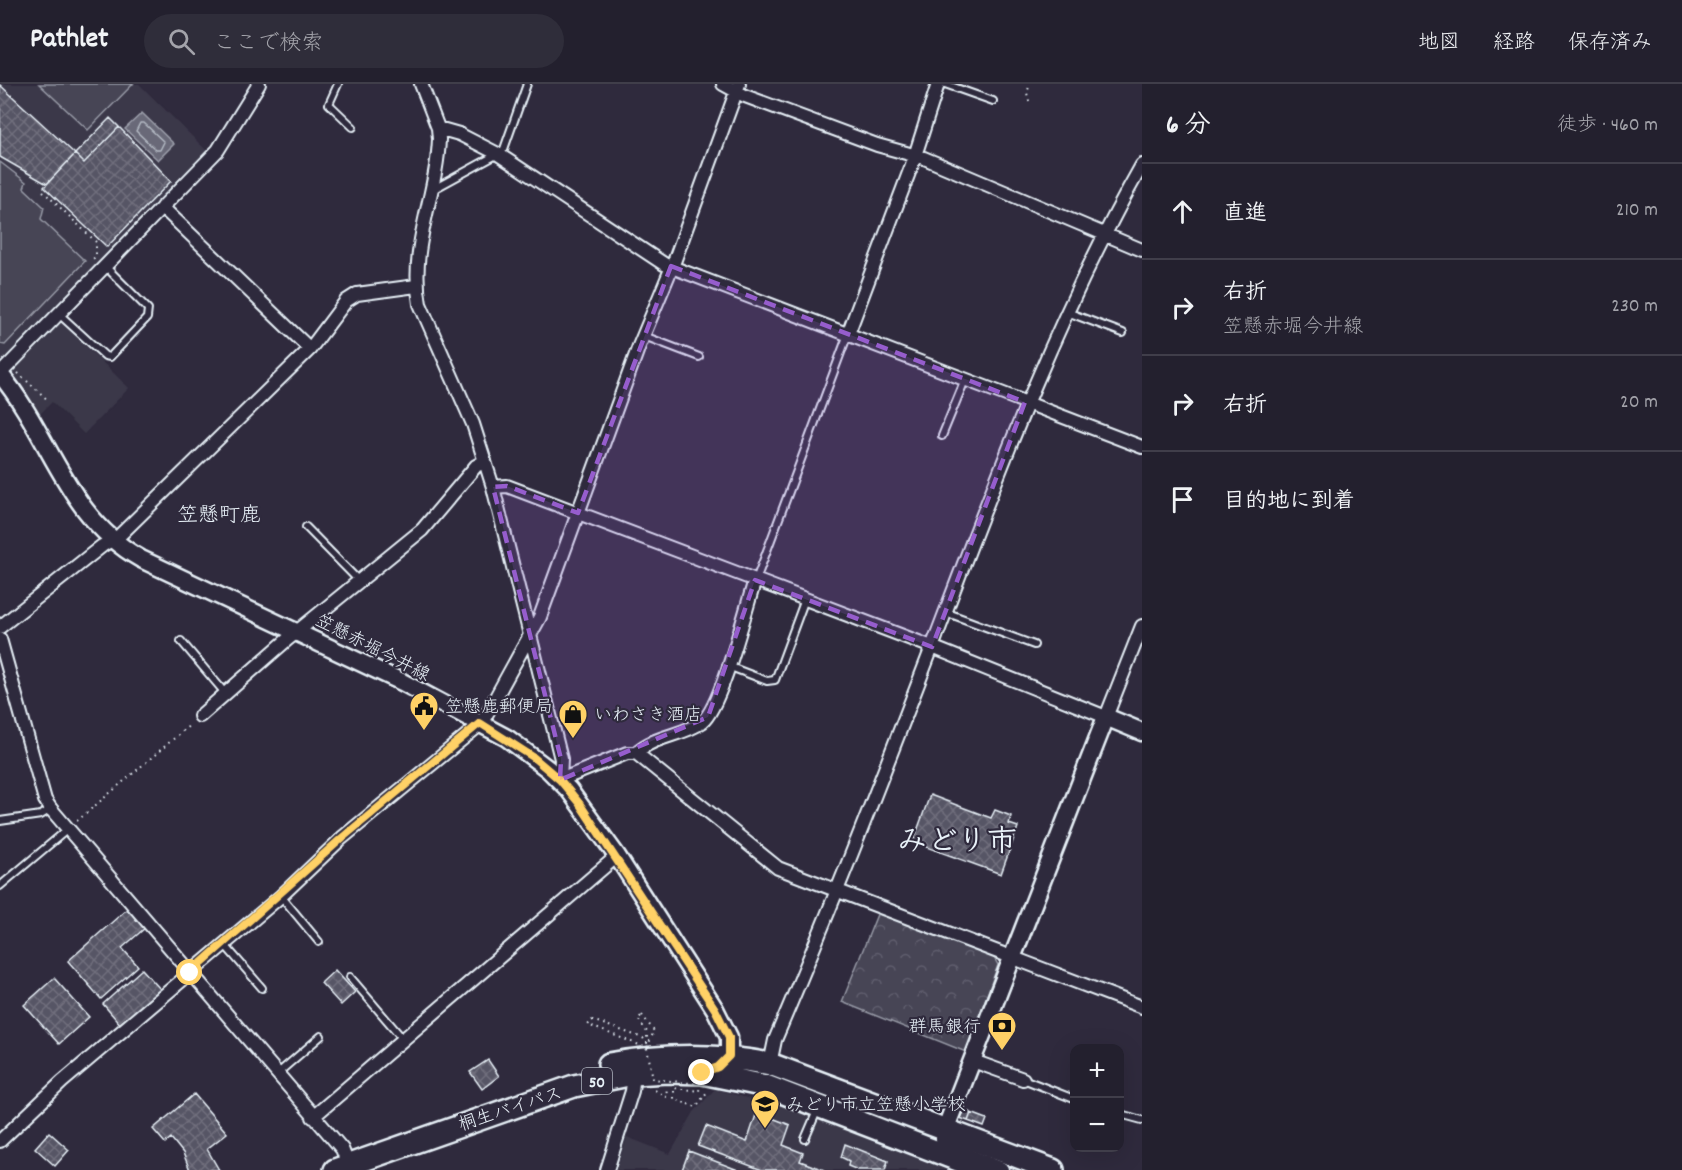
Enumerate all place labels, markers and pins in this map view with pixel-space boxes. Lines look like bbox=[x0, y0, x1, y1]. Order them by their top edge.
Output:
public building icon: 笠懸鹿郵便局 bbox=[408, 690, 440, 732]
place label: 笠懸鹿郵便局 bbox=[445, 696, 553, 721]
shop icon: いわさき酒店 bbox=[557, 698, 589, 740]
place label: いわさき酒店 bbox=[594, 704, 702, 729]
bank icon: 群馬銀行 bbox=[986, 1010, 1018, 1052]
place label: 群馬銀行 bbox=[909, 1016, 981, 1041]
school or university icon: みどり市立笠懸小学校 bbox=[749, 1088, 781, 1130]
place label: みどり市立笠懸小学校 bbox=[786, 1094, 966, 1119]

